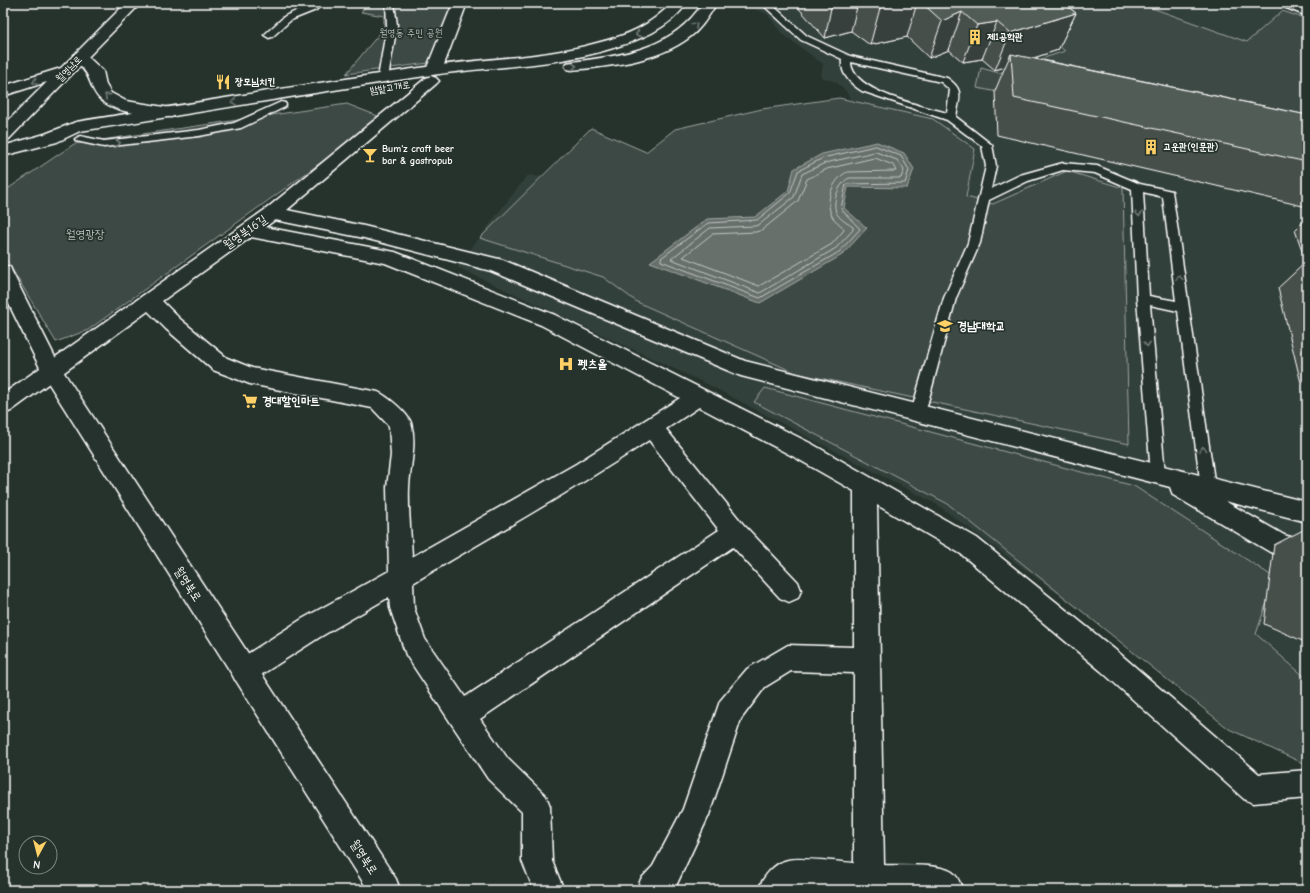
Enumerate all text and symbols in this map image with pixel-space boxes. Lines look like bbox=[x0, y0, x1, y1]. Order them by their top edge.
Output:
one-way arrow bbox=[690, 22, 698, 30]
park label: 월영동 주민 공원 bbox=[379, 27, 443, 39]
building icon: 제1공학관 bbox=[966, 28, 984, 46]
one-way arrow bbox=[634, 30, 641, 38]
place label: 제1공학관 bbox=[987, 31, 1023, 43]
street label: 월영남로 bbox=[53, 53, 85, 85]
one-way arrow bbox=[571, 62, 577, 71]
restaurant icon: 장모님치킨 bbox=[214, 73, 232, 91]
place label: 장모님치킨 bbox=[235, 76, 275, 88]
one-way arrow bbox=[32, 77, 39, 85]
street label: 밤밭고개로 bbox=[369, 79, 411, 97]
one-way arrow bbox=[104, 93, 112, 100]
one-way arrow bbox=[231, 97, 237, 106]
building icon: 고운관(인문관) bbox=[1142, 138, 1160, 156]
one-way arrow bbox=[115, 139, 121, 148]
place label: 고운관(인문관) bbox=[1163, 141, 1218, 153]
place label: Bum'z craft beer bar & gastropub bbox=[382, 143, 454, 167]
bar icon: Bum'z craft beer bar & gastropub bbox=[361, 146, 379, 164]
one-way arrow bbox=[1134, 211, 1143, 217]
street label: 월영북16길 bbox=[221, 212, 270, 252]
park label: 월영광장 bbox=[66, 227, 105, 241]
one-way arrow bbox=[1175, 275, 1184, 281]
school or university icon: 경남대학교 bbox=[936, 317, 954, 335]
place label: 경남대학교 bbox=[957, 319, 1005, 333]
one-way arrow bbox=[1142, 341, 1151, 347]
hospital icon: 펫츠올 bbox=[557, 355, 575, 373]
place label: 펫츠올 bbox=[577, 357, 607, 371]
supermarket icon: 경대할인마트 bbox=[241, 392, 259, 410]
place label: 경대할인마트 bbox=[262, 394, 320, 408]
one-way arrow bbox=[1199, 446, 1208, 452]
street label: 월영북로 bbox=[172, 564, 204, 604]
north arrow bbox=[18, 835, 58, 875]
street label: 월영북로 bbox=[348, 837, 380, 877]
text: N bbox=[32, 858, 41, 871]

